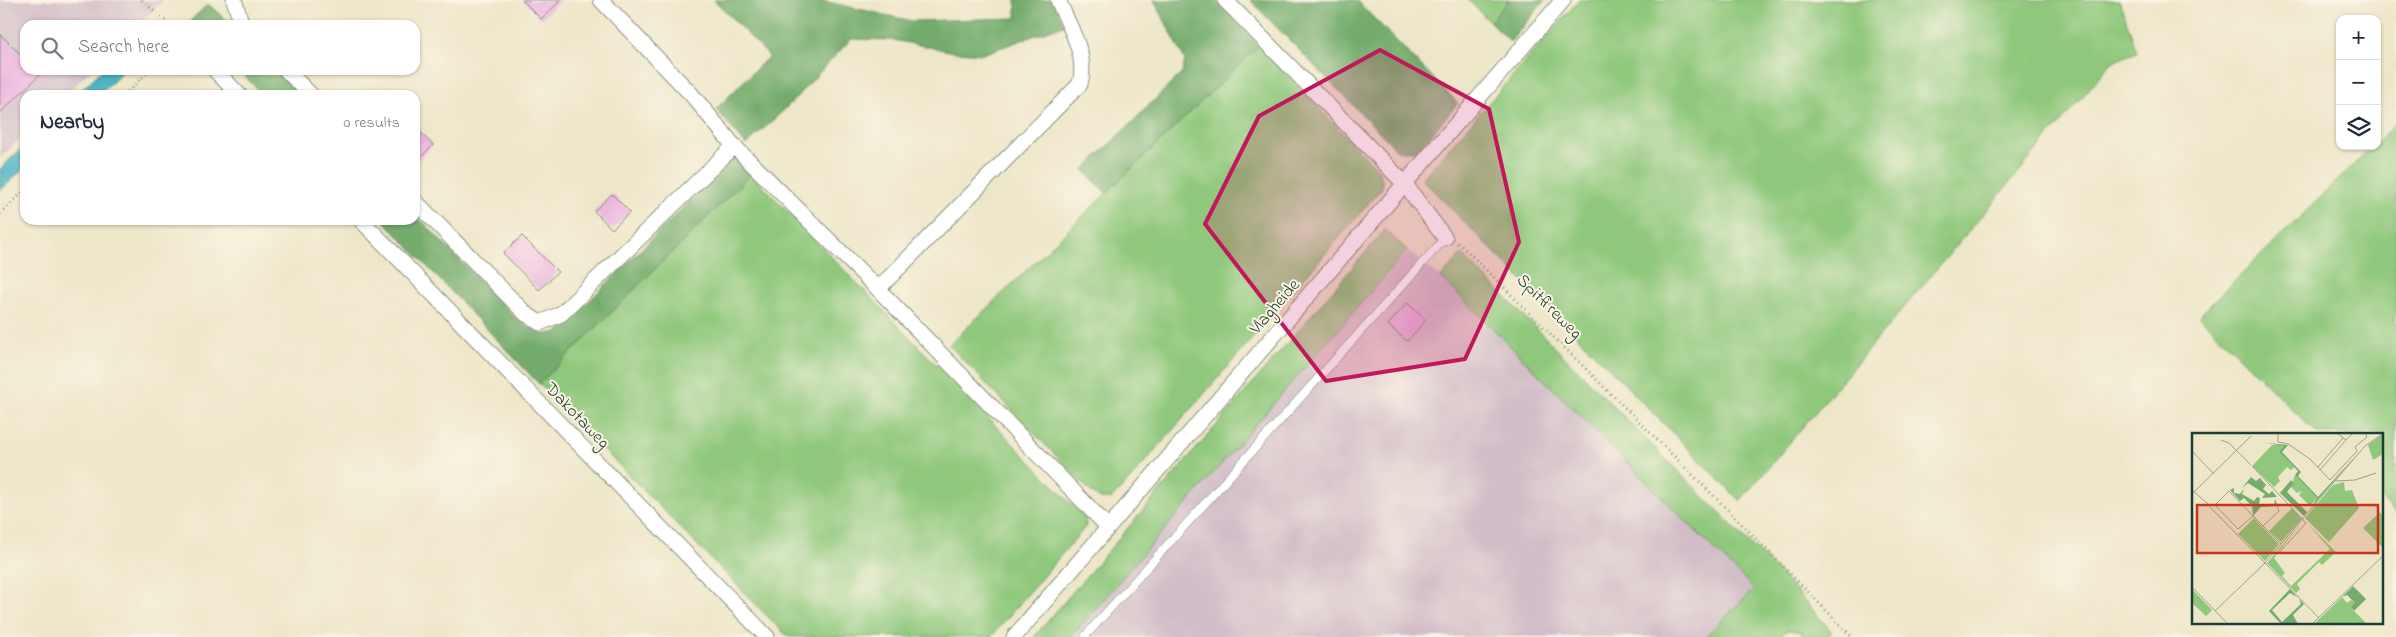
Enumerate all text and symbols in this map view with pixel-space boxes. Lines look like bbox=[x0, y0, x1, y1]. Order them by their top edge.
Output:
map controls bbox=[2336, 15, 2381, 150]
button: + bbox=[2336, 15, 2381, 60]
search box bbox=[20, 20, 420, 75]
icon: search bbox=[38, 34, 66, 62]
text: Search here bbox=[78, 34, 169, 61]
button: − bbox=[2336, 60, 2381, 105]
button: layers bbox=[2336, 105, 2381, 150]
text: Nearby bbox=[40, 108, 104, 138]
text: 0 results bbox=[344, 111, 400, 135]
street label: Spitfireweg bbox=[1509, 269, 1587, 347]
street label: Vlagheide bbox=[1243, 273, 1309, 342]
street label: Dakotaweg bbox=[537, 376, 615, 456]
inset map bbox=[2192, 433, 2384, 624]

